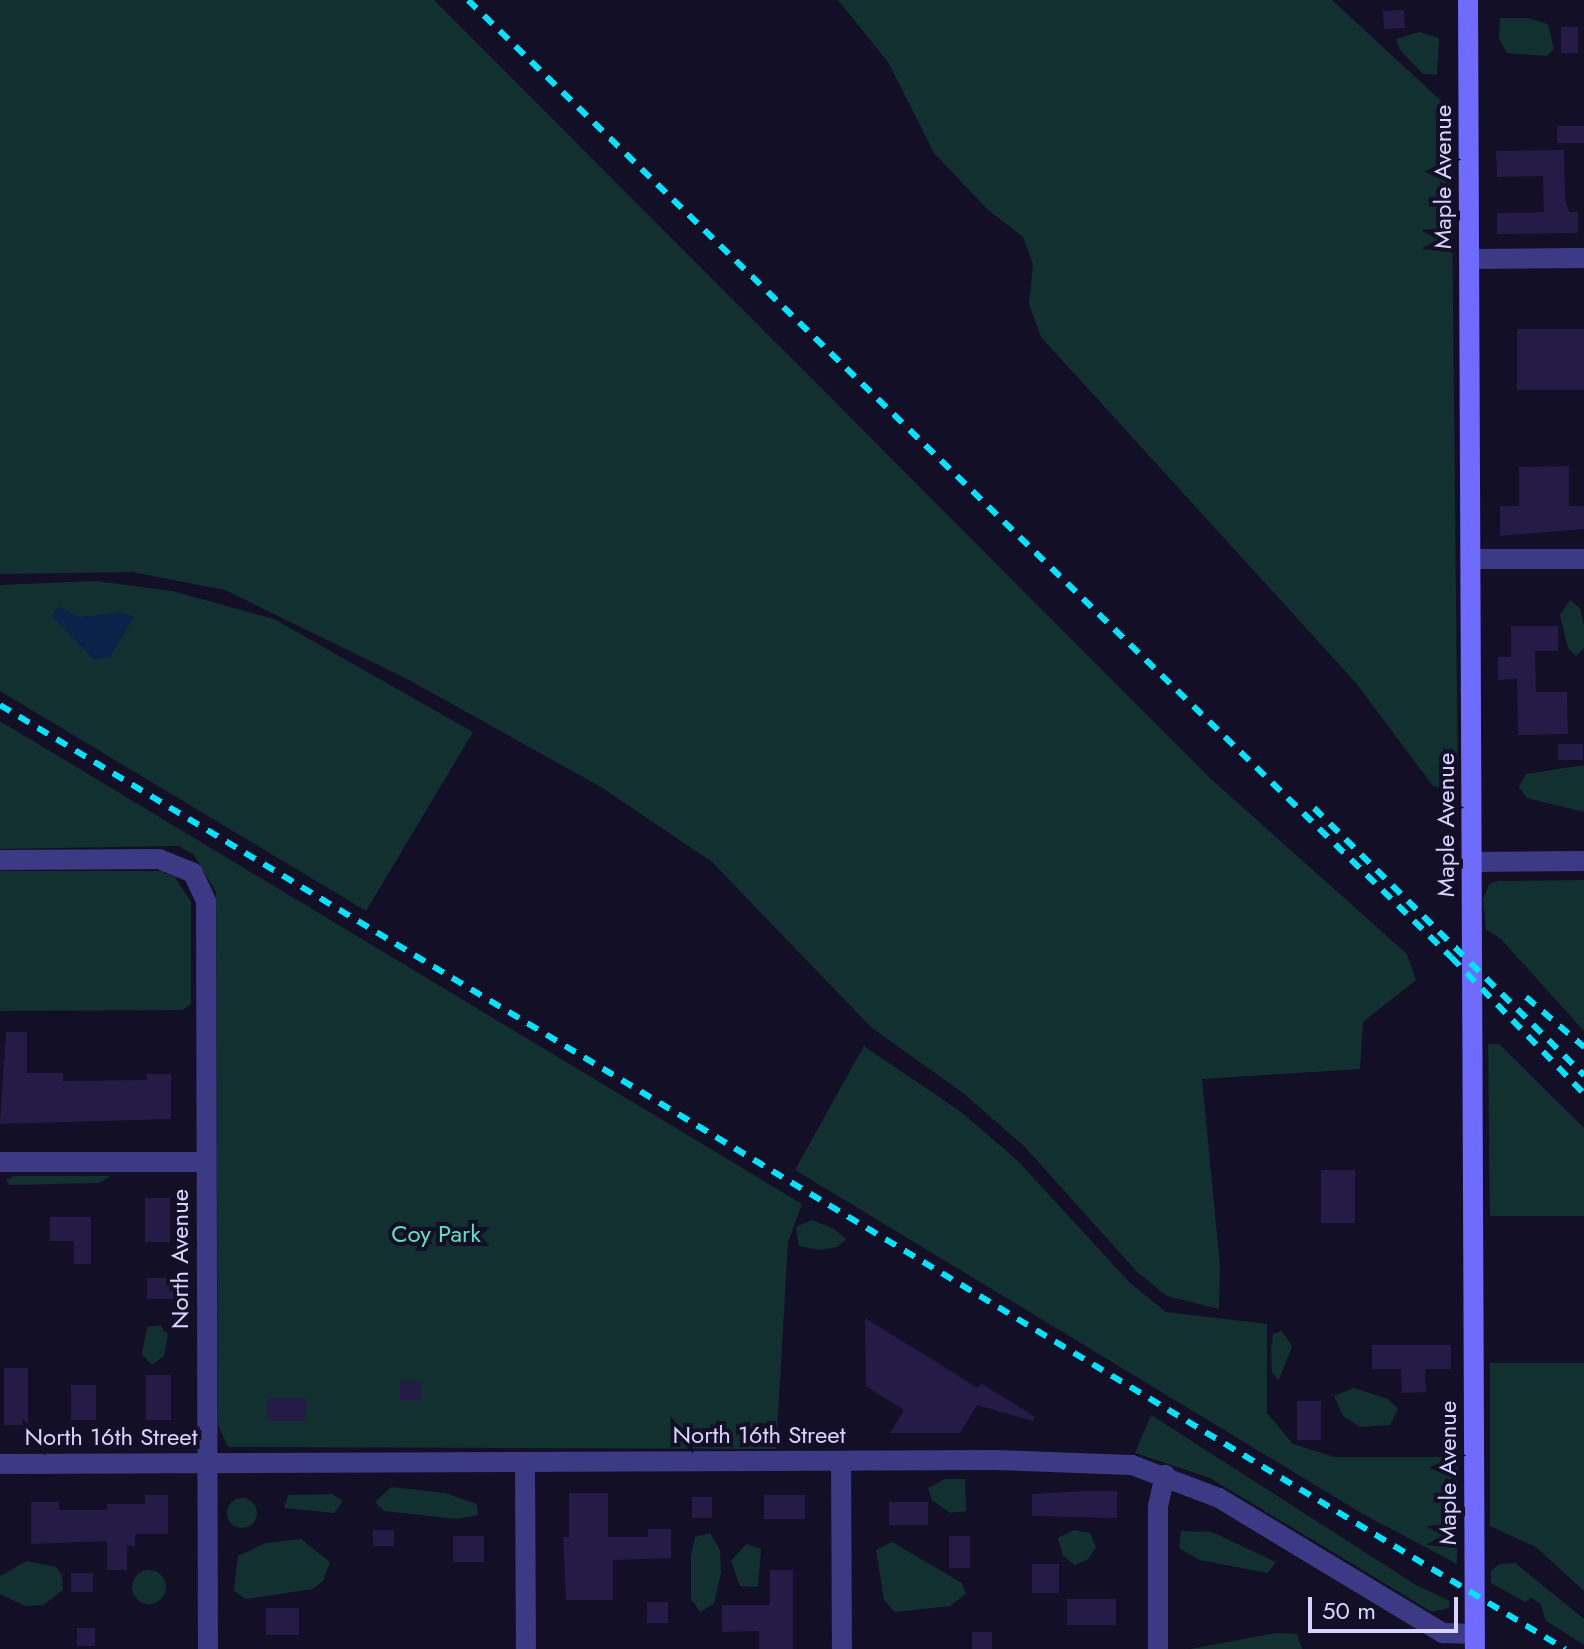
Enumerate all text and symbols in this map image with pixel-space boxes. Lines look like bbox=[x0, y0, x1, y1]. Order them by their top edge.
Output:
street label: Maple Avenue bbox=[1429, 105, 1457, 249]
street label: Maple Avenue bbox=[1432, 753, 1460, 897]
street label: North Avenue bbox=[166, 1189, 194, 1329]
park label: Coy Park bbox=[391, 1220, 481, 1248]
street label: Maple Avenue bbox=[1434, 1401, 1462, 1545]
street label: North 16th Street bbox=[673, 1421, 845, 1449]
street label: North 16th Street bbox=[25, 1423, 197, 1451]
scale bar bbox=[1312, 1581, 1462, 1631]
text: 50 m bbox=[1322, 1593, 1376, 1628]

